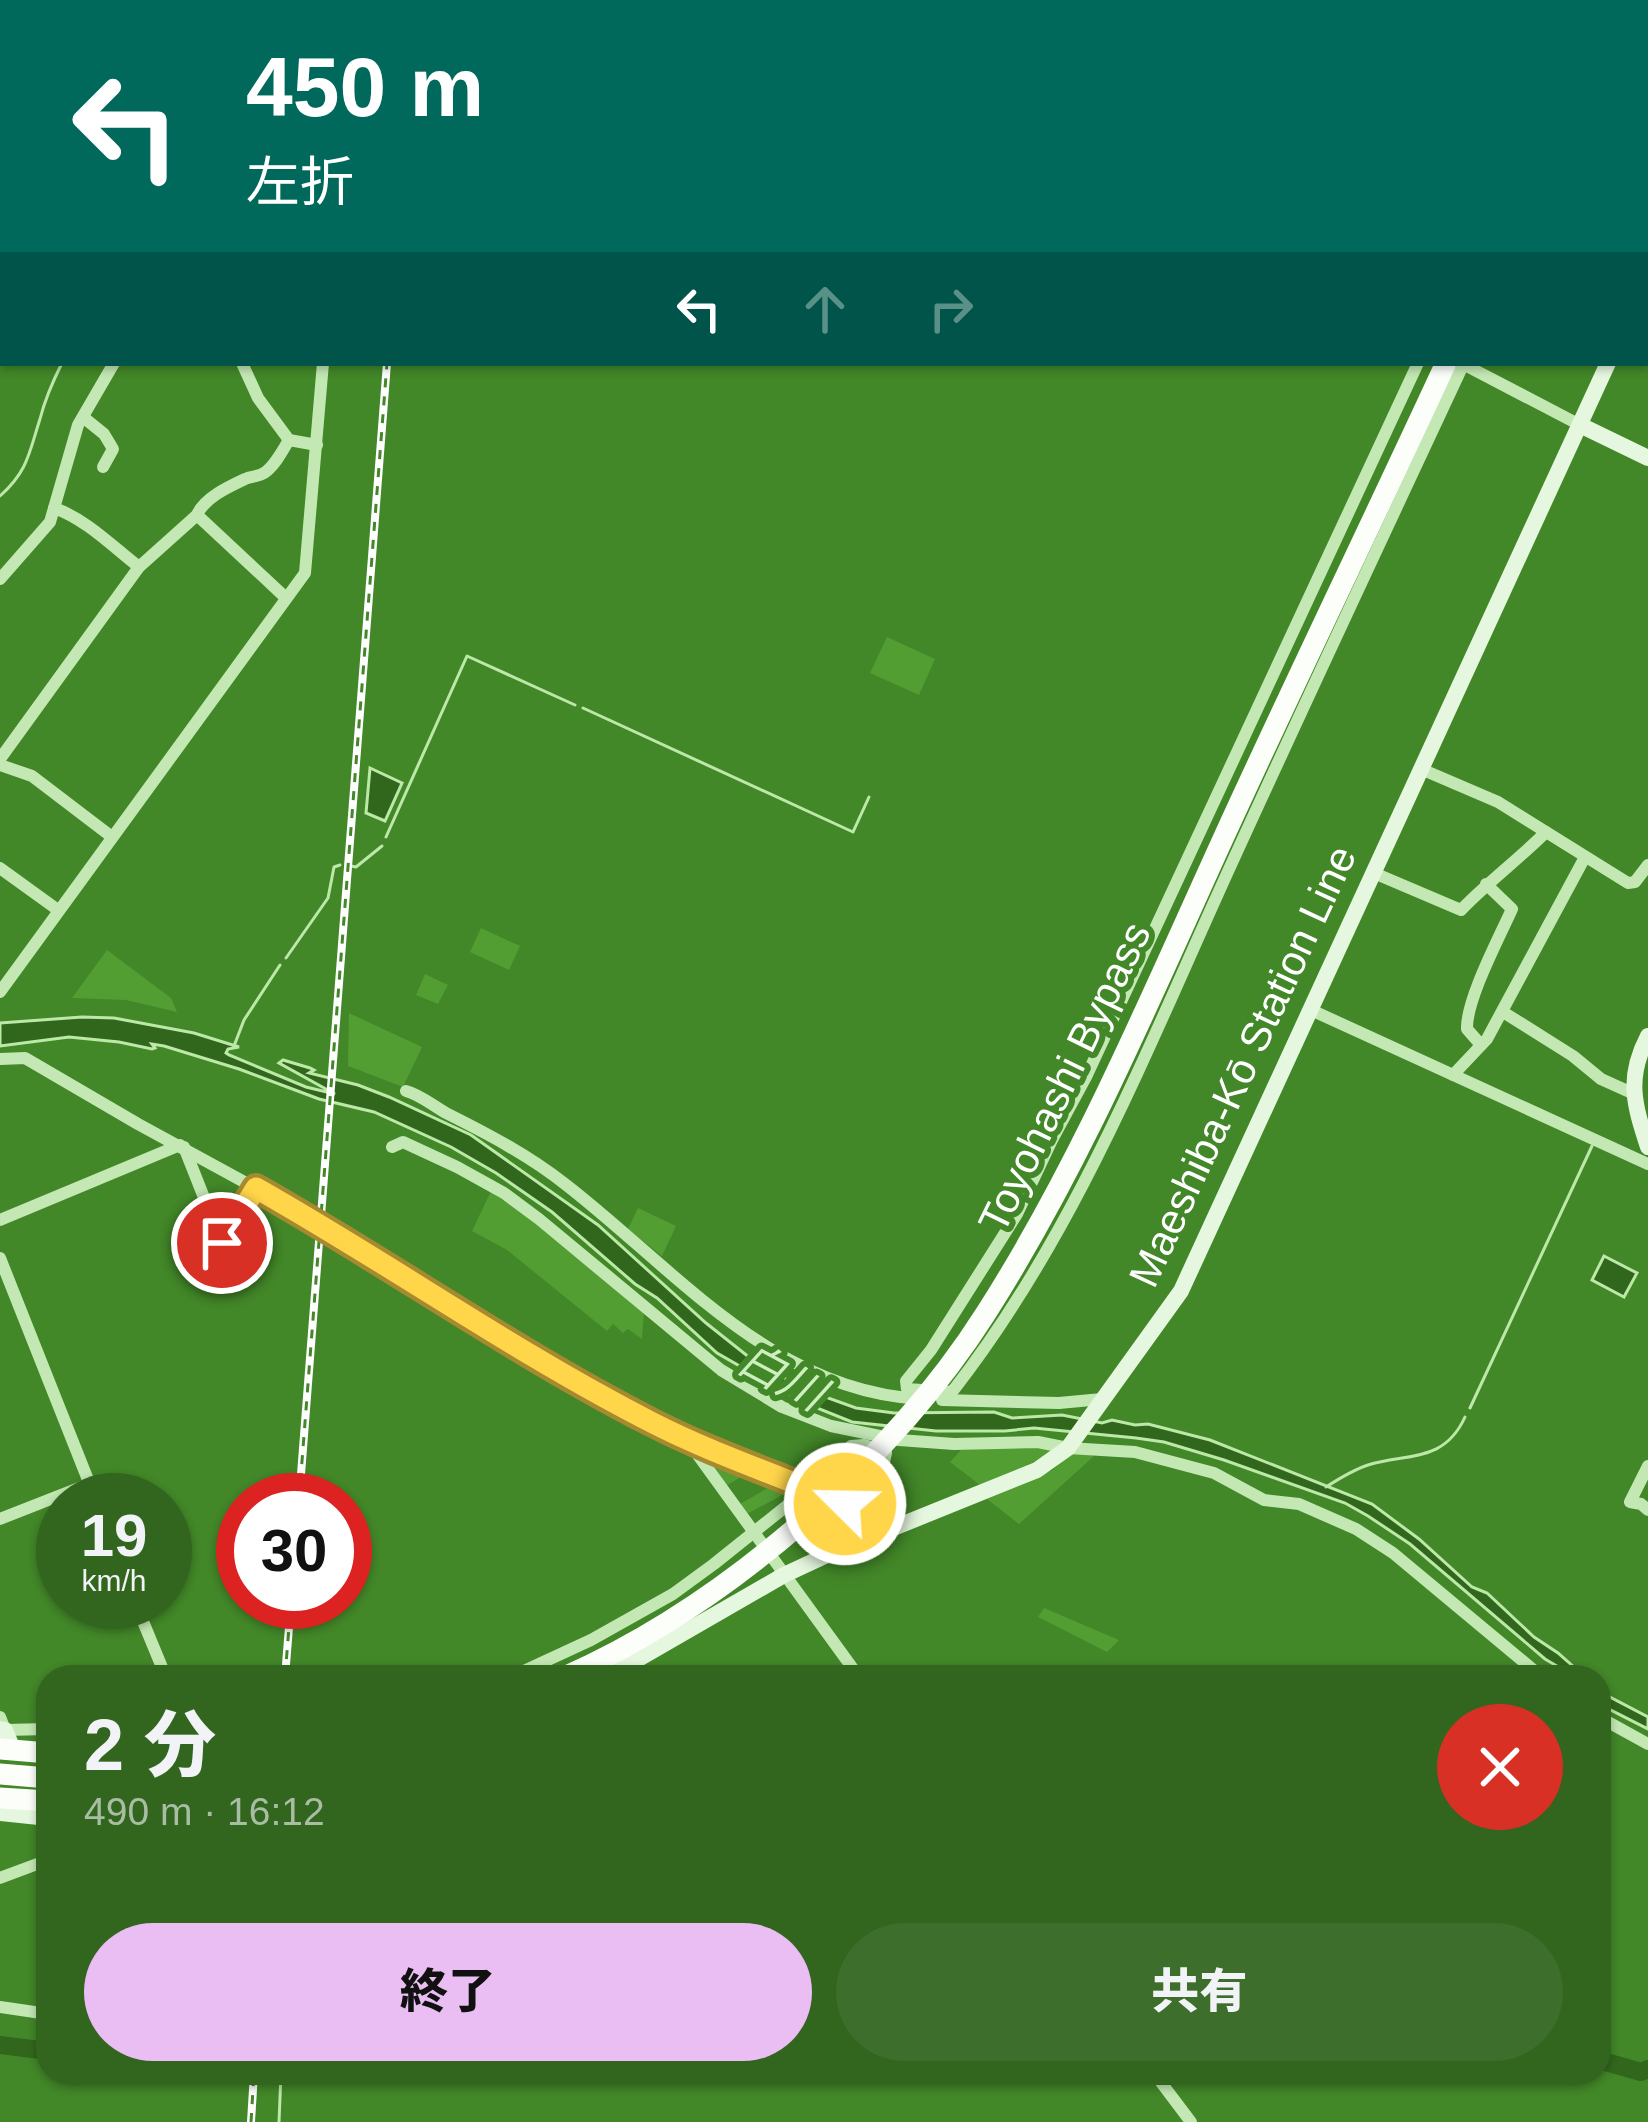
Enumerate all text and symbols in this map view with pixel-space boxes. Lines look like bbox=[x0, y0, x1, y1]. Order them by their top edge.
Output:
text: 450 m bbox=[246, 40, 484, 134]
icon: left bbox=[48, 48, 204, 204]
text: 左折 bbox=[246, 152, 354, 212]
icon: left bbox=[666, 276, 732, 342]
icon: ahead bbox=[792, 276, 858, 342]
icon: right bbox=[918, 276, 984, 342]
street label: Maeshiba-Kō Station Line bbox=[1120, 838, 1365, 1294]
street label: Toyohashi Bypass bbox=[969, 915, 1160, 1240]
pin bbox=[171, 1192, 273, 1294]
icon: arrive bbox=[189, 1210, 255, 1276]
water label: 白川 bbox=[730, 1333, 837, 1422]
position arrow bbox=[782, 1441, 908, 1567]
speed limit sign: 30 bbox=[216, 1473, 372, 1629]
text: 19 bbox=[81, 1502, 147, 1569]
text: km/h bbox=[81, 1564, 147, 1597]
button: close bbox=[1437, 1704, 1563, 1830]
text: 2 分 bbox=[84, 1705, 216, 1785]
text: 490 m · 16:12 bbox=[84, 1790, 325, 1833]
button: 終了 bbox=[84, 1923, 812, 2061]
button: 共有 bbox=[836, 1923, 1563, 2061]

